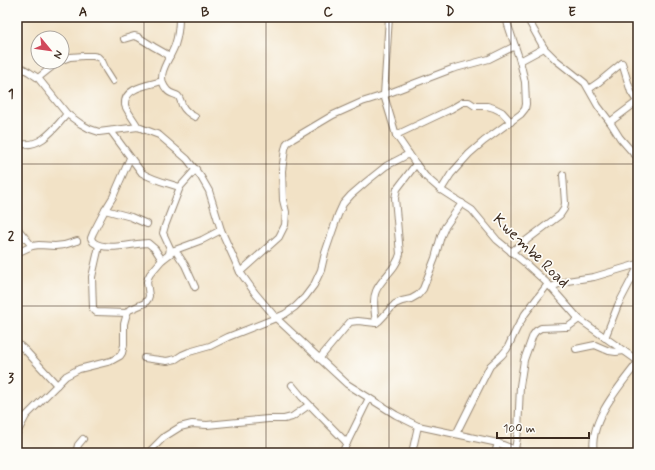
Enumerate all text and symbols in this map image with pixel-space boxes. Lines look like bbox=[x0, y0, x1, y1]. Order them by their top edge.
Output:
text: A bbox=[79, 4, 87, 21]
text: B bbox=[201, 4, 210, 21]
text: C bbox=[323, 4, 333, 21]
text: D bbox=[446, 4, 455, 21]
text: E bbox=[568, 4, 576, 21]
north arrow bbox=[30, 30, 70, 70]
text: N bbox=[50, 48, 66, 61]
text: 1 bbox=[8, 86, 14, 103]
street label: Kwembe Road bbox=[488, 209, 574, 293]
text: 2 bbox=[8, 228, 15, 245]
text: 3 bbox=[8, 370, 14, 387]
scale bar bbox=[497, 414, 589, 440]
text: 100 m bbox=[503, 421, 535, 437]

